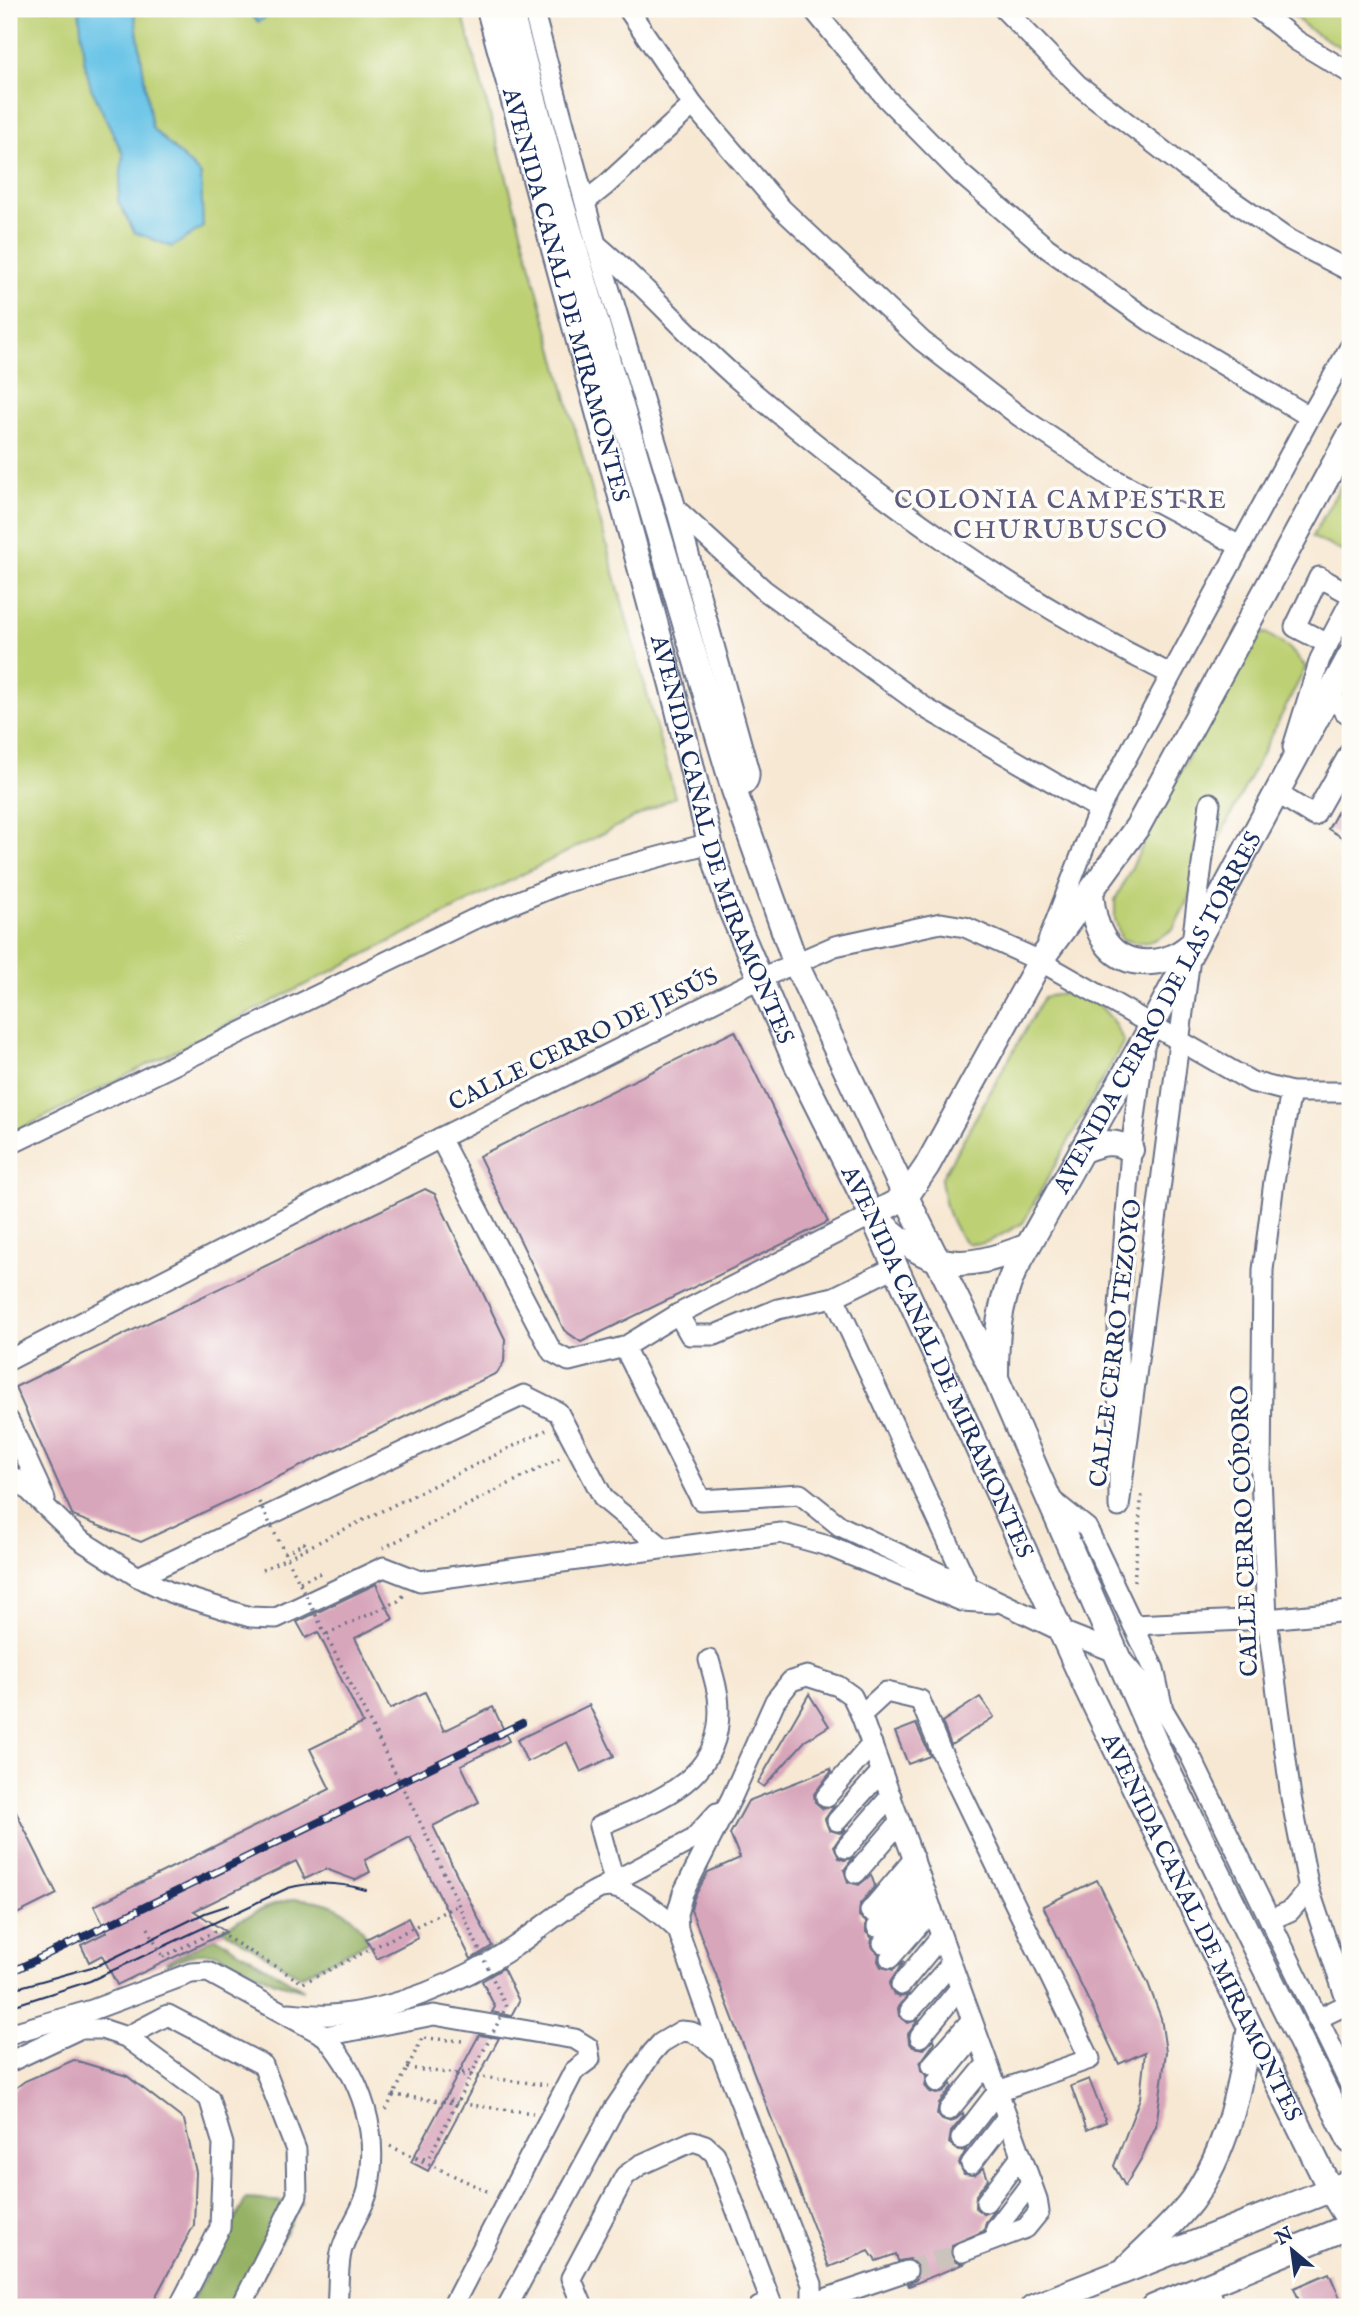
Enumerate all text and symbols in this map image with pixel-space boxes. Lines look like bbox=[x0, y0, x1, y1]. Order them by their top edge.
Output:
street label: AVENIDA CANAL DE MIRAMONTES bbox=[494, 83, 636, 506]
district label: COLONIA CAMPESTRE CHURUBUSCO bbox=[894, 484, 1228, 547]
street label: AVENIDA CANAL DE MIRAMONTES bbox=[642, 631, 800, 1049]
street label: AVENIDA CERRO DE LAS TORRES bbox=[1046, 827, 1270, 1200]
street label: CALLE CERRO DE JESÚS bbox=[444, 962, 724, 1119]
street label: AVENIDA CANAL DE MIRAMONTES bbox=[832, 1160, 1040, 1563]
street label: CALLE CERRO TEZOYO bbox=[1083, 1197, 1150, 1489]
street label: CALLE CERRO CÓPORO bbox=[1225, 1385, 1266, 1677]
street label: AVENIDA CANAL DE MIRAMONTES bbox=[1093, 1727, 1308, 2127]
north arrow bbox=[1258, 2214, 1328, 2284]
text: N bbox=[1271, 2222, 1298, 2252]

